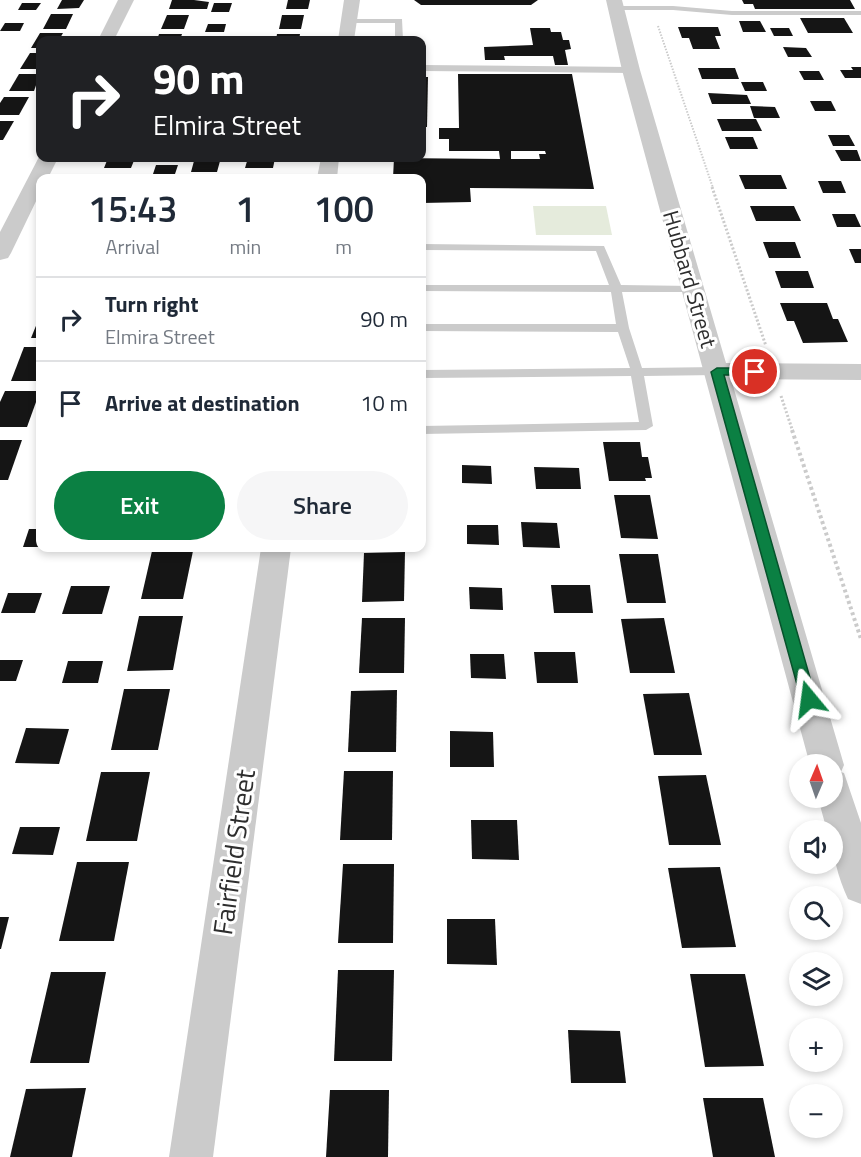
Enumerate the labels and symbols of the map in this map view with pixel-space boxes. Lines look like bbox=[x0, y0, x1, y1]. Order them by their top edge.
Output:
street label: Hubbard Street bbox=[654, 206, 726, 352]
pin bbox=[729, 346, 780, 397]
position arrow bbox=[777, 667, 841, 731]
north arrow bbox=[789, 754, 843, 808]
street label: Fairfield Street bbox=[201, 766, 265, 937]

